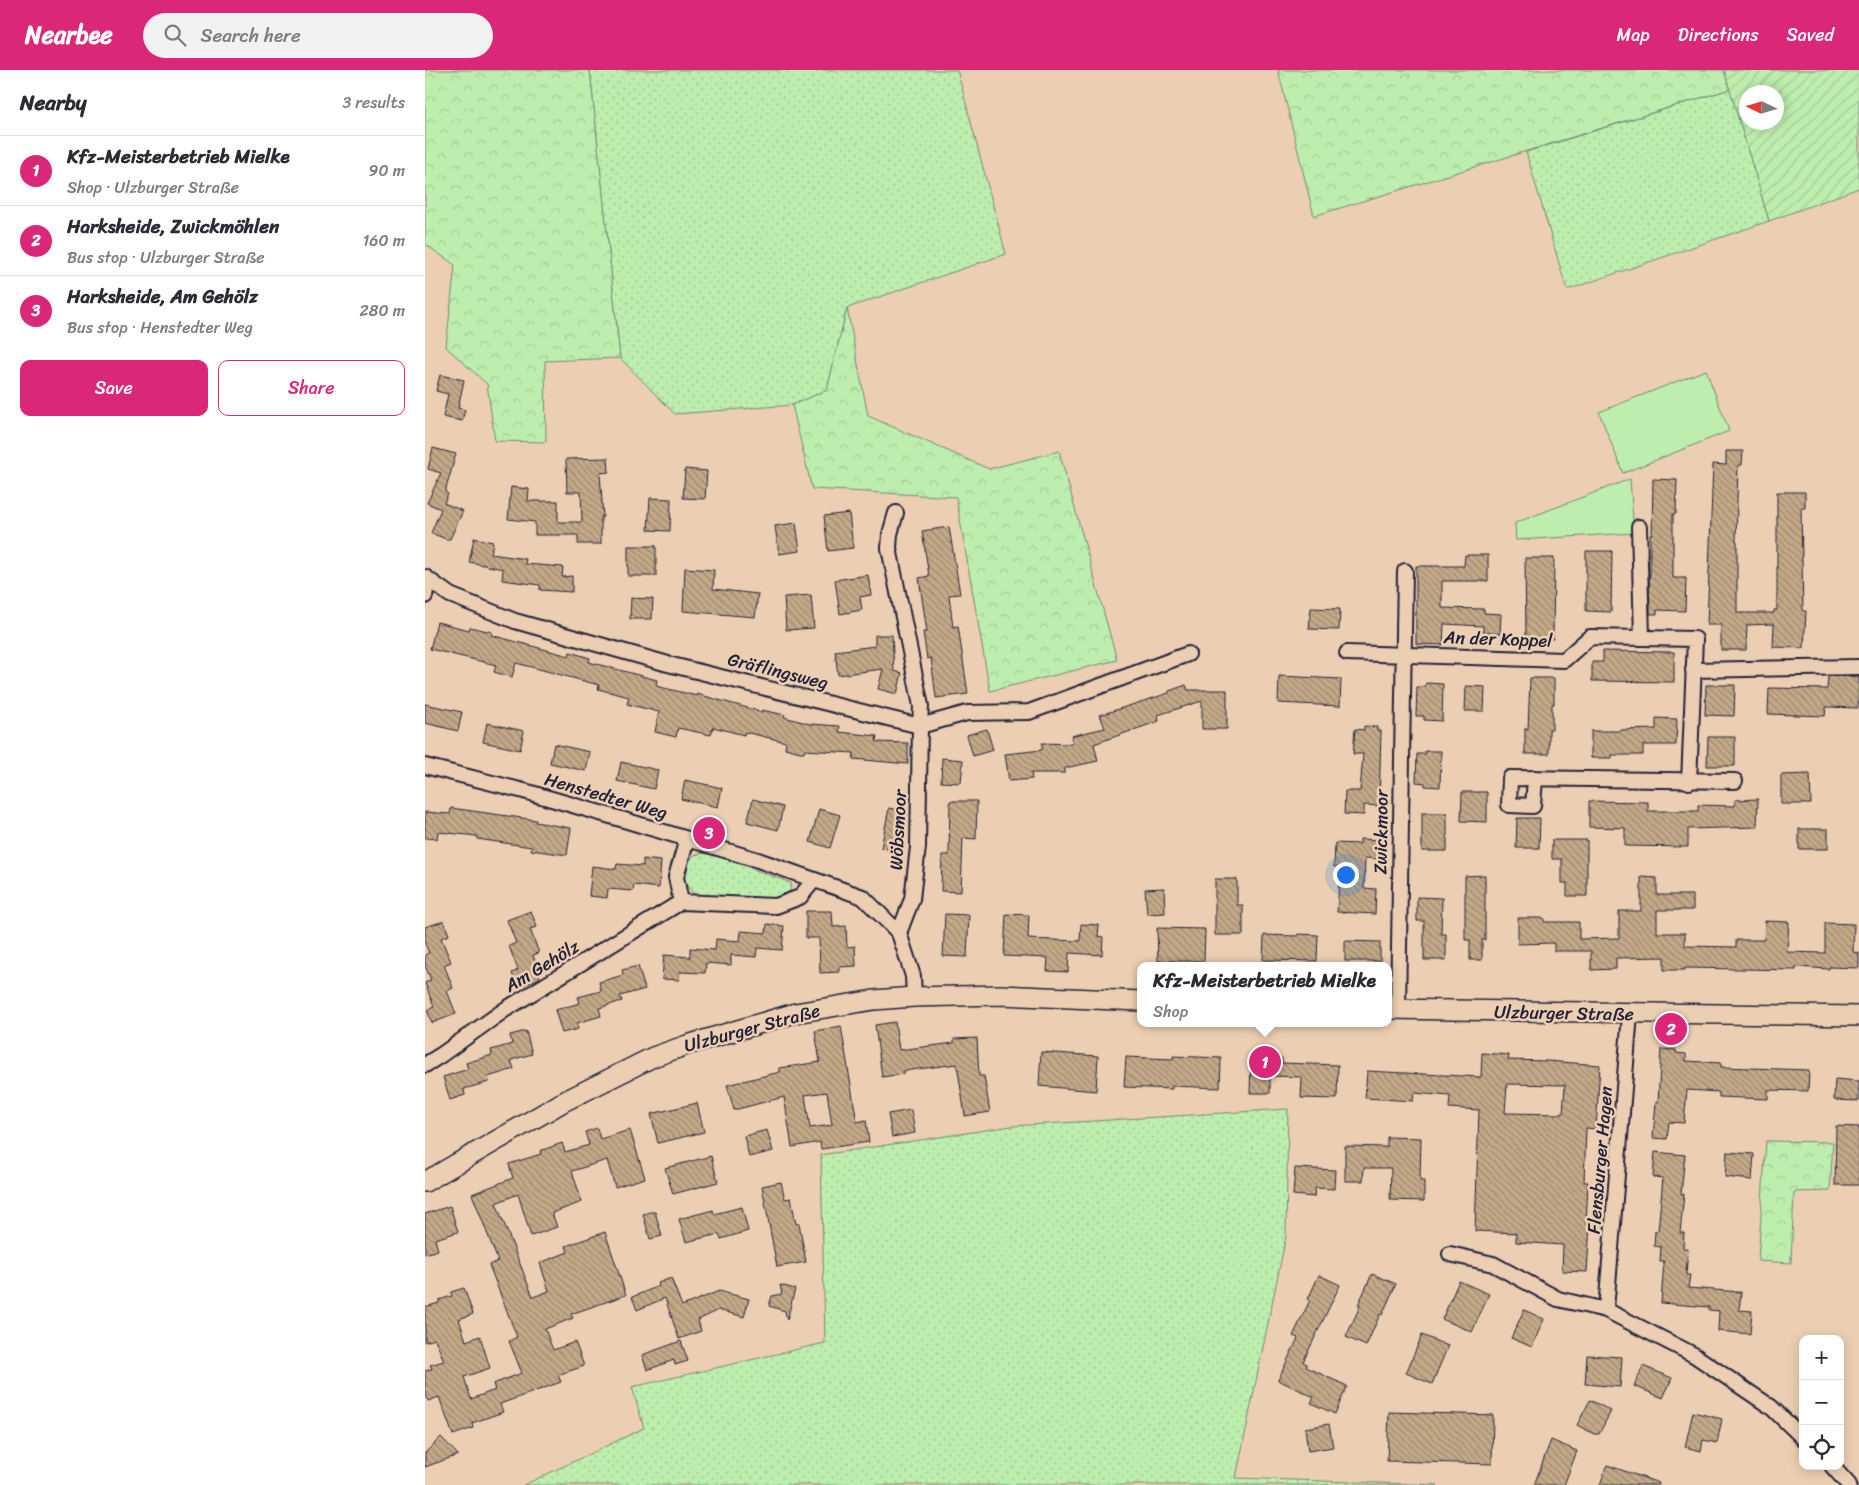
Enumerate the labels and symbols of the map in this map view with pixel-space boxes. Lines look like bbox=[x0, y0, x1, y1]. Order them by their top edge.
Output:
north arrow bbox=[1739, 85, 1784, 130]
street label: An der Koppel bbox=[1442, 621, 1554, 657]
street label: Gräflingsweg bbox=[724, 643, 832, 699]
street label: Henstedter Weg bbox=[541, 763, 671, 829]
street label: Wöbsmoor bbox=[880, 787, 916, 871]
street label: Zwickmoor bbox=[1364, 788, 1398, 875]
pin: 3 bbox=[693, 814, 725, 852]
your location bbox=[1333, 862, 1359, 888]
street label: Am Gehölz bbox=[497, 931, 586, 1002]
street label: Ulzburger Straße bbox=[680, 994, 824, 1062]
street label: Ulzburger Straße bbox=[1494, 996, 1634, 1030]
pin: 2 bbox=[1655, 1010, 1687, 1048]
pin: 1 bbox=[1249, 1043, 1281, 1081]
street label: Flensburger Hagen bbox=[1578, 1085, 1622, 1235]

